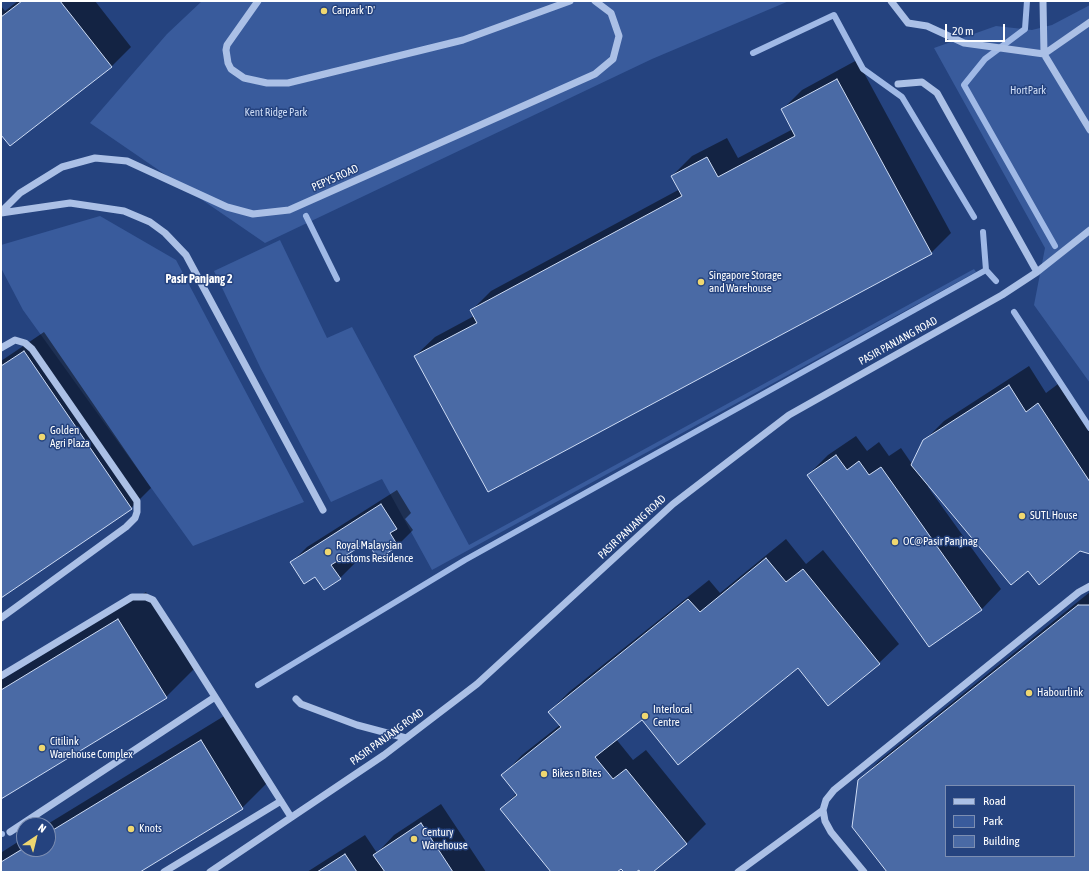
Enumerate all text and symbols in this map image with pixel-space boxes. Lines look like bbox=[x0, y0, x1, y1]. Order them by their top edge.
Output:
place label: Carpark 'D' bbox=[332, 4, 375, 18]
marker: Carpark 'D' bbox=[319, 6, 329, 16]
scale bar bbox=[947, 16, 1007, 42]
text: 20 m bbox=[952, 24, 974, 38]
park label: HortPark bbox=[1010, 84, 1046, 98]
park label: Kent Ridge Park bbox=[245, 106, 307, 120]
street label: PEPYS ROAD bbox=[310, 162, 360, 194]
place label: Singapore Storage and Warehouse bbox=[709, 269, 782, 295]
district label: Pasir Panjang 2 bbox=[165, 272, 233, 286]
marker: Singapore Storage and Warehouse bbox=[696, 277, 706, 287]
street label: PASIR PANJANG ROAD bbox=[856, 314, 940, 368]
place label: Golden Agri Plaza bbox=[50, 424, 90, 450]
marker: Golden Agri Plaza bbox=[37, 432, 47, 442]
street label: PASIR PANJANG ROAD bbox=[595, 492, 669, 562]
place label: SUTL House bbox=[1030, 509, 1077, 523]
marker: SUTL House bbox=[1017, 511, 1027, 521]
place label: OC@Pasir Panjnag bbox=[903, 535, 978, 549]
marker: OC@Pasir Panjnag bbox=[890, 537, 900, 547]
place label: Royal Malaysian Customs Residence bbox=[336, 539, 413, 565]
marker: Royal Malaysian Customs Residence bbox=[323, 547, 333, 557]
place label: Habourlink bbox=[1037, 686, 1083, 700]
marker: Habourlink bbox=[1024, 688, 1034, 698]
place label: Interlocal Centre bbox=[653, 703, 693, 729]
street label: PASIR PANJANG ROAD bbox=[348, 706, 426, 768]
marker: Interlocal Centre bbox=[640, 711, 650, 721]
place label: Citilink Warehouse Complex bbox=[50, 735, 133, 761]
marker: Citilink Warehouse Complex bbox=[37, 743, 47, 753]
place label: Bikes n Bites bbox=[552, 767, 601, 781]
marker: Bikes n Bites bbox=[539, 769, 549, 779]
legend bbox=[945, 785, 1075, 857]
text: Road bbox=[983, 794, 1006, 808]
text: Park bbox=[983, 814, 1003, 828]
north arrow bbox=[16, 817, 56, 857]
text: N bbox=[36, 821, 48, 835]
place label: Knots bbox=[139, 822, 162, 836]
marker: Knots bbox=[126, 824, 136, 834]
place label: Century Warehouse bbox=[422, 826, 468, 852]
marker: Century Warehouse bbox=[409, 834, 419, 844]
text: Building bbox=[983, 834, 1020, 848]

